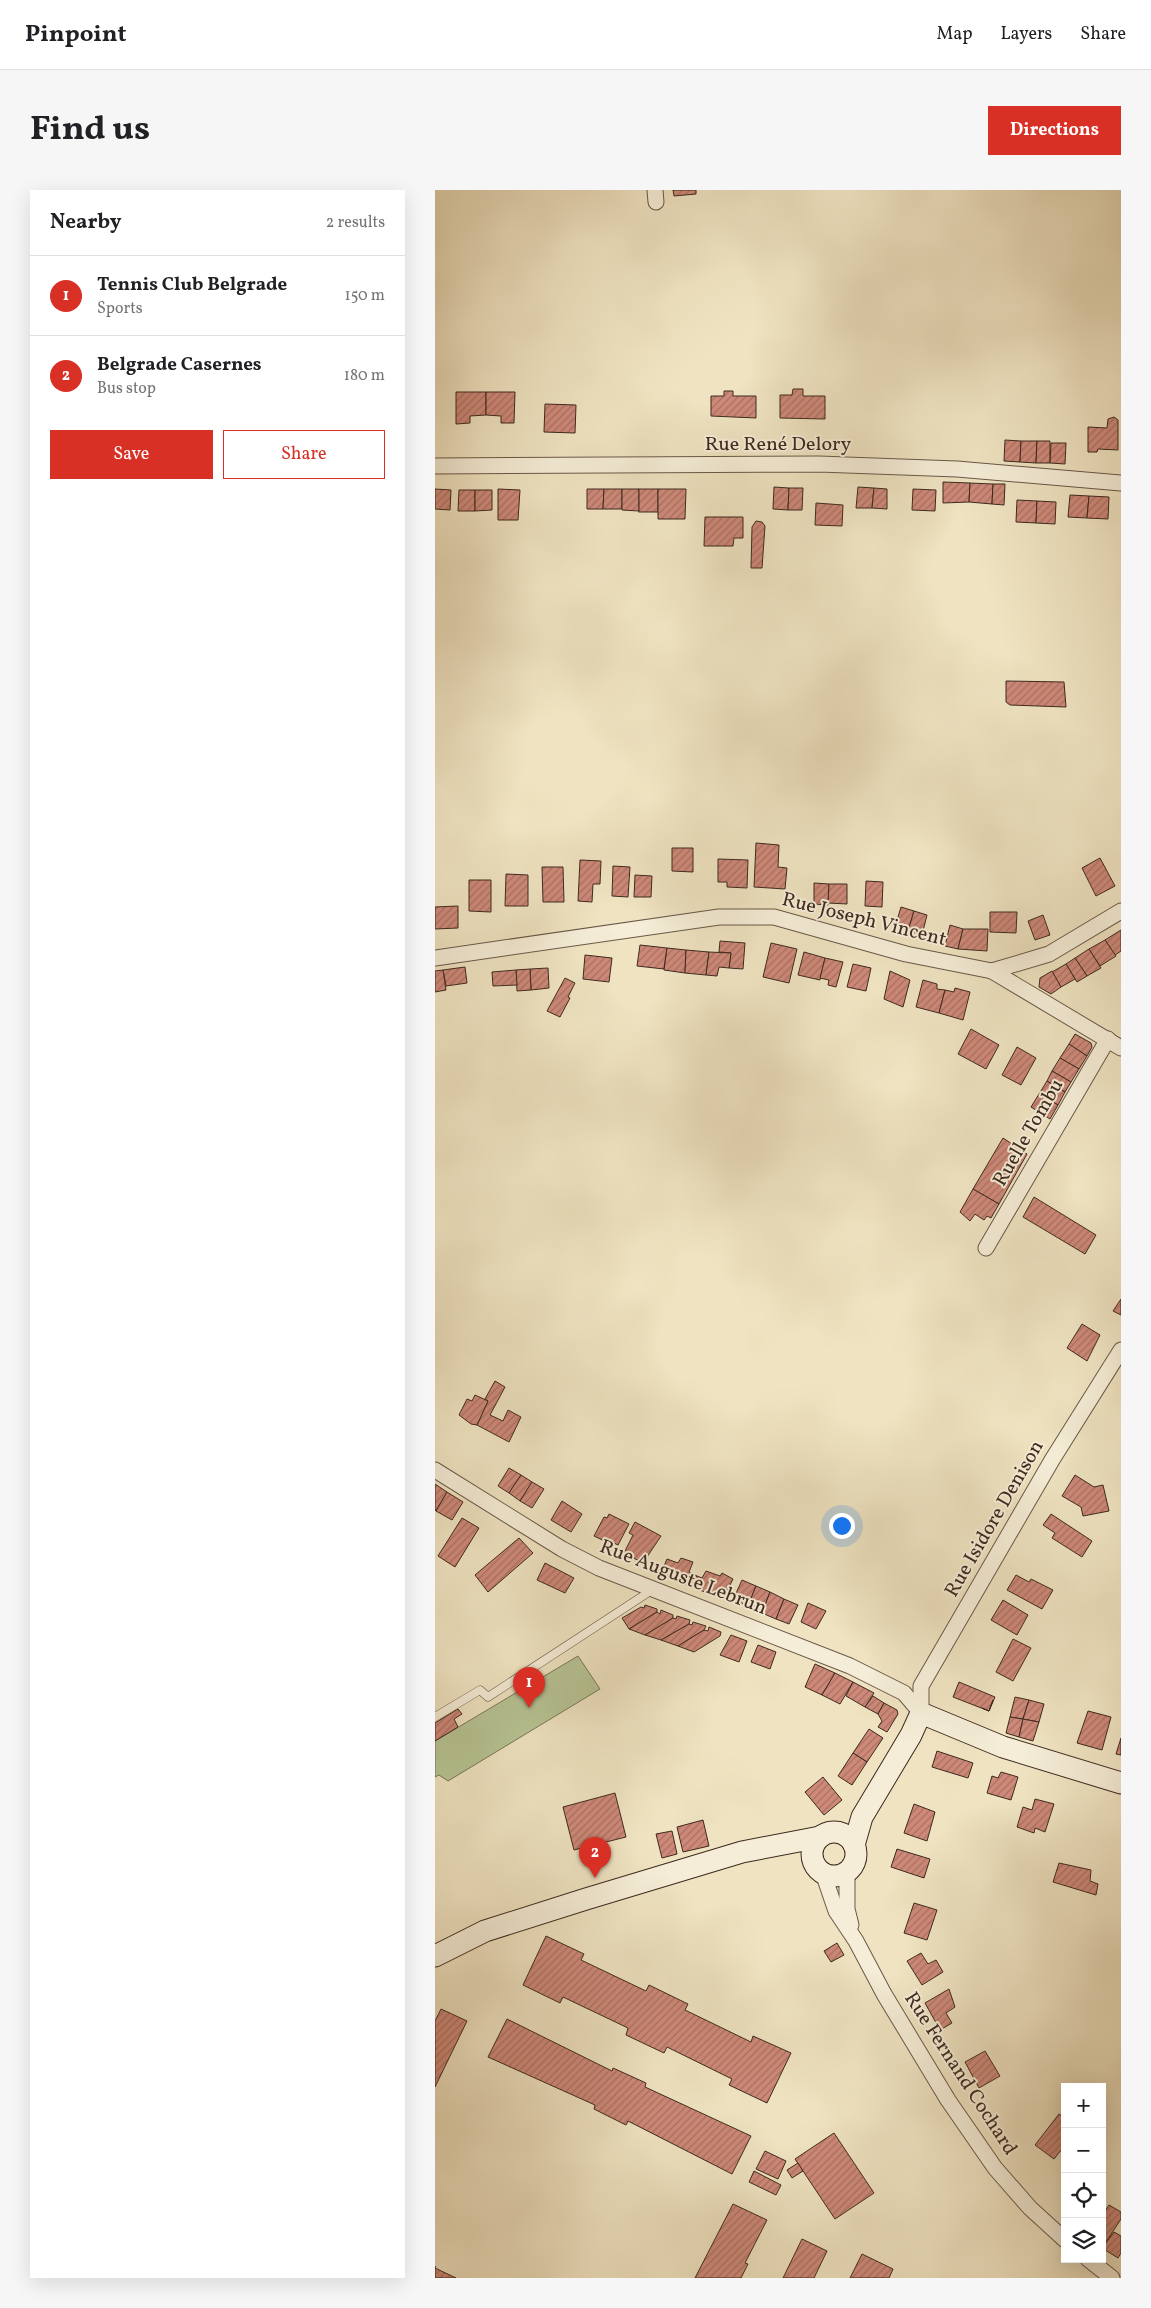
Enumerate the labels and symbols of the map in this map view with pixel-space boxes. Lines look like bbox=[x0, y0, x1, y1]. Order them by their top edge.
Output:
street label: Rue René Delory bbox=[705, 431, 851, 459]
street label: Rue Joseph Vincent bbox=[779, 886, 949, 954]
street label: Ruelle Tombu bbox=[987, 1074, 1071, 1192]
street label: Rue Isidore Denison bbox=[939, 1435, 1051, 1603]
your location bbox=[829, 1513, 855, 1539]
street label: Rue Auguste Lebrun bbox=[595, 1533, 771, 1623]
pin: 1 bbox=[513, 1667, 545, 1708]
pin: 2 bbox=[579, 1837, 611, 1878]
street label: Rue Fernand Cochard bbox=[897, 1987, 1023, 2161]

